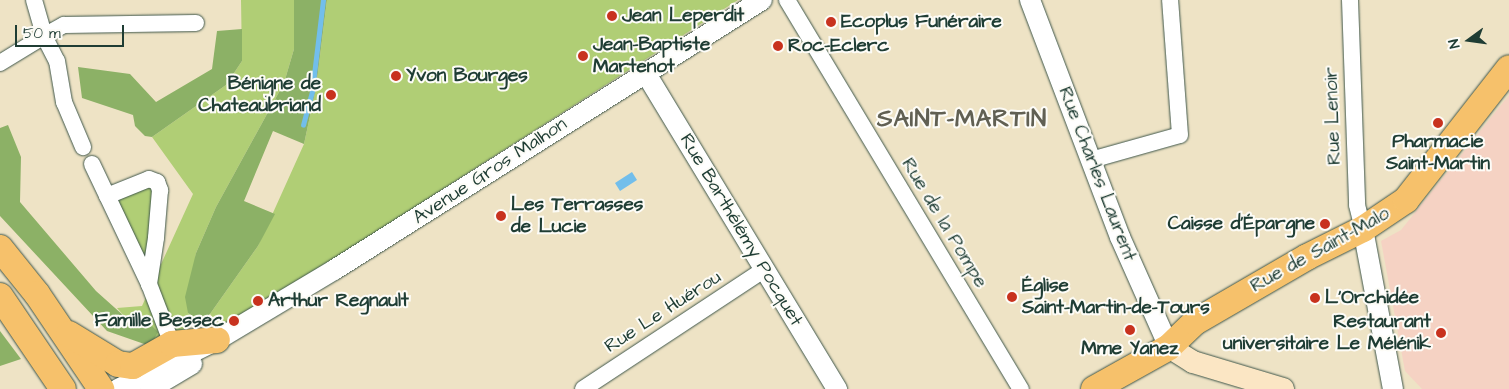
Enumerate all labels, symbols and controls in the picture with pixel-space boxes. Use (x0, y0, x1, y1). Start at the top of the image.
place label: Jean Leperdit (622, 5, 744, 27)
marker: Jean Leperdit (606, 10, 618, 22)
place label: Ecoplus Funéraire (841, 11, 1002, 33)
scale bar (18, 15, 126, 47)
north arrow (1444, 15, 1494, 65)
marker: Ecoplus Funéraire (825, 16, 837, 28)
text: 50 m (23, 23, 61, 44)
place label: Jean-Baptiste Martenot (593, 34, 710, 78)
place label: Roc-Eclerc (788, 35, 889, 57)
text: N (1444, 37, 1465, 50)
marker: Roc-Eclerc (772, 40, 784, 52)
marker: Jean-Baptiste Martenot (577, 50, 589, 62)
place label: Yvon Bourges (406, 65, 528, 87)
street label: Rue Lenoir (1320, 67, 1346, 165)
marker: Yvon Bourges (390, 70, 402, 82)
place label: Bénigne de Chateaubriand (198, 73, 321, 117)
street label: Rue Charles Laurent (1053, 84, 1141, 264)
marker: Bénigne de Chateaubriand (325, 89, 337, 101)
district label: SAINT-MARTIN (876, 106, 1048, 134)
street label: Avenue Gros Malhon (409, 113, 571, 229)
marker: Pharmacie Saint-Martin (1432, 117, 1444, 129)
street label: Rue Barthélémy Pocquet (674, 130, 808, 330)
place label: Pharmacie Saint-Martin (1386, 131, 1490, 175)
street label: Rue de la Pompe (896, 154, 992, 292)
place label: Les Terrasses de Lucie (511, 194, 643, 238)
street label: Rue de Saint-Malo (1246, 202, 1394, 298)
marker: Les Terrasses de Lucie (495, 210, 507, 222)
place label: Caisse d'Épargne (1168, 213, 1315, 235)
marker: Caisse d'Épargne (1319, 218, 1331, 230)
street label: Rue Le Huérou (600, 266, 726, 358)
place label: Église Saint-Martin-de-Tours (1022, 275, 1210, 319)
place label: L'Orchidée (1325, 287, 1419, 309)
place label: Arthur Regnault (268, 290, 409, 312)
marker: Église Saint-Martin-de-Tours (1006, 291, 1018, 303)
marker: L'Orchidée (1309, 292, 1321, 304)
marker: Arthur Regnault (252, 295, 264, 307)
place label: Famille Bessec (94, 310, 224, 332)
place label: Restaurant universitaire Le Mélénik (1223, 311, 1431, 355)
marker: Famille Bessec (228, 315, 240, 327)
marker: Mme Yanez (1124, 324, 1136, 336)
marker: Restaurant universitaire Le Mélénik (1435, 327, 1447, 339)
place label: Mme Yanez (1081, 338, 1179, 360)

